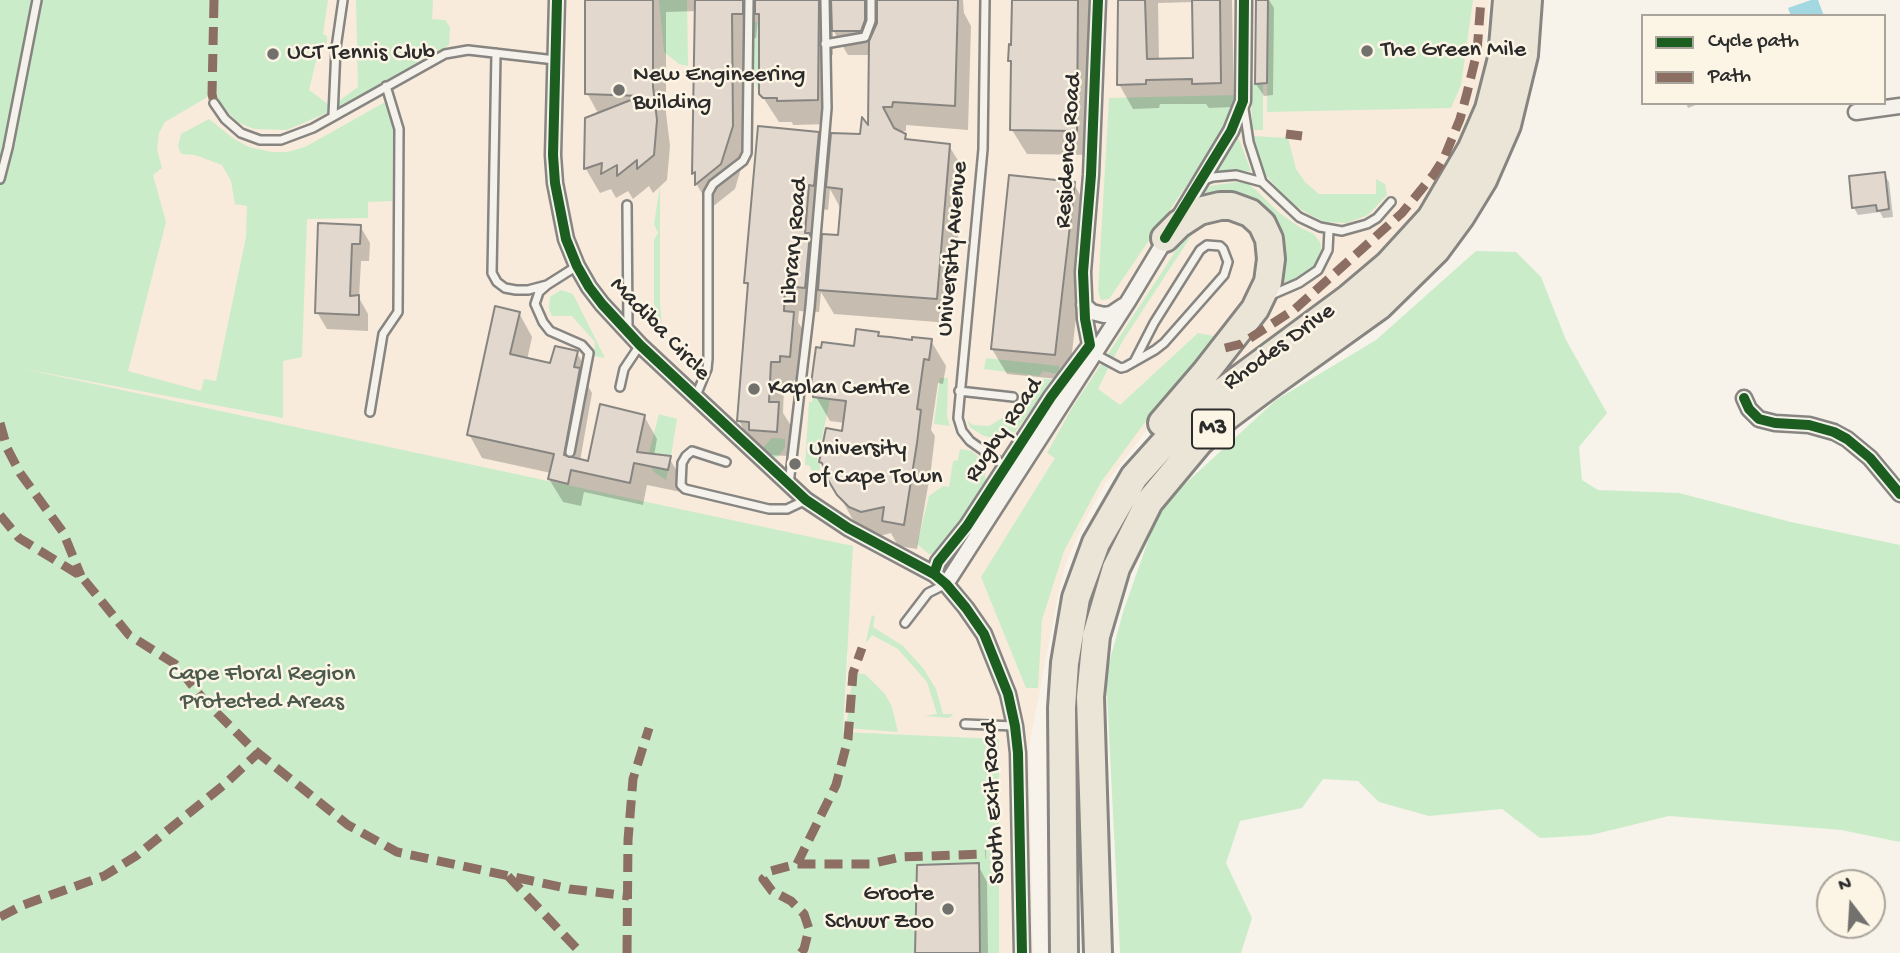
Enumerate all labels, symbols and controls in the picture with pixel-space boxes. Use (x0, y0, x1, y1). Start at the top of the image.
legend (1641, 14, 1886, 105)
text: Cycle path (1708, 30, 1799, 55)
place label: The Green Mile (1381, 37, 1526, 65)
place label: UCT Tennis Club (287, 40, 435, 68)
marker: The Green Mile (1359, 43, 1375, 59)
marker: UCT Tennis Club (265, 46, 281, 62)
place label: New Engineering Building (633, 62, 805, 118)
text: Path (1708, 65, 1751, 90)
street label: Residence Road (1050, 72, 1090, 230)
marker: New Engineering Building (611, 82, 627, 98)
street label: University Avenue (932, 160, 976, 338)
street label: Library Road (776, 177, 816, 305)
street label: Madiba Circle (602, 272, 716, 388)
street label: Rhodes Drive (1218, 298, 1342, 398)
street label: Rugby Road (959, 373, 1051, 489)
place label: Kaplan Centre (768, 375, 910, 403)
marker: Kaplan Centre (746, 381, 762, 397)
road number: M3 (1192, 410, 1234, 448)
place label: University of Cape Town (809, 436, 942, 492)
marker: University of Cape Town (787, 456, 803, 472)
park label: Cape Floral Region Protected Areas (169, 661, 355, 717)
street label: South Exit Road (976, 719, 1014, 885)
north arrow (1816, 869, 1886, 939)
text: N (1836, 873, 1855, 898)
place label: Groote Schuur Zoo (825, 881, 934, 937)
marker: Groote Schuur Zoo (940, 901, 956, 917)

